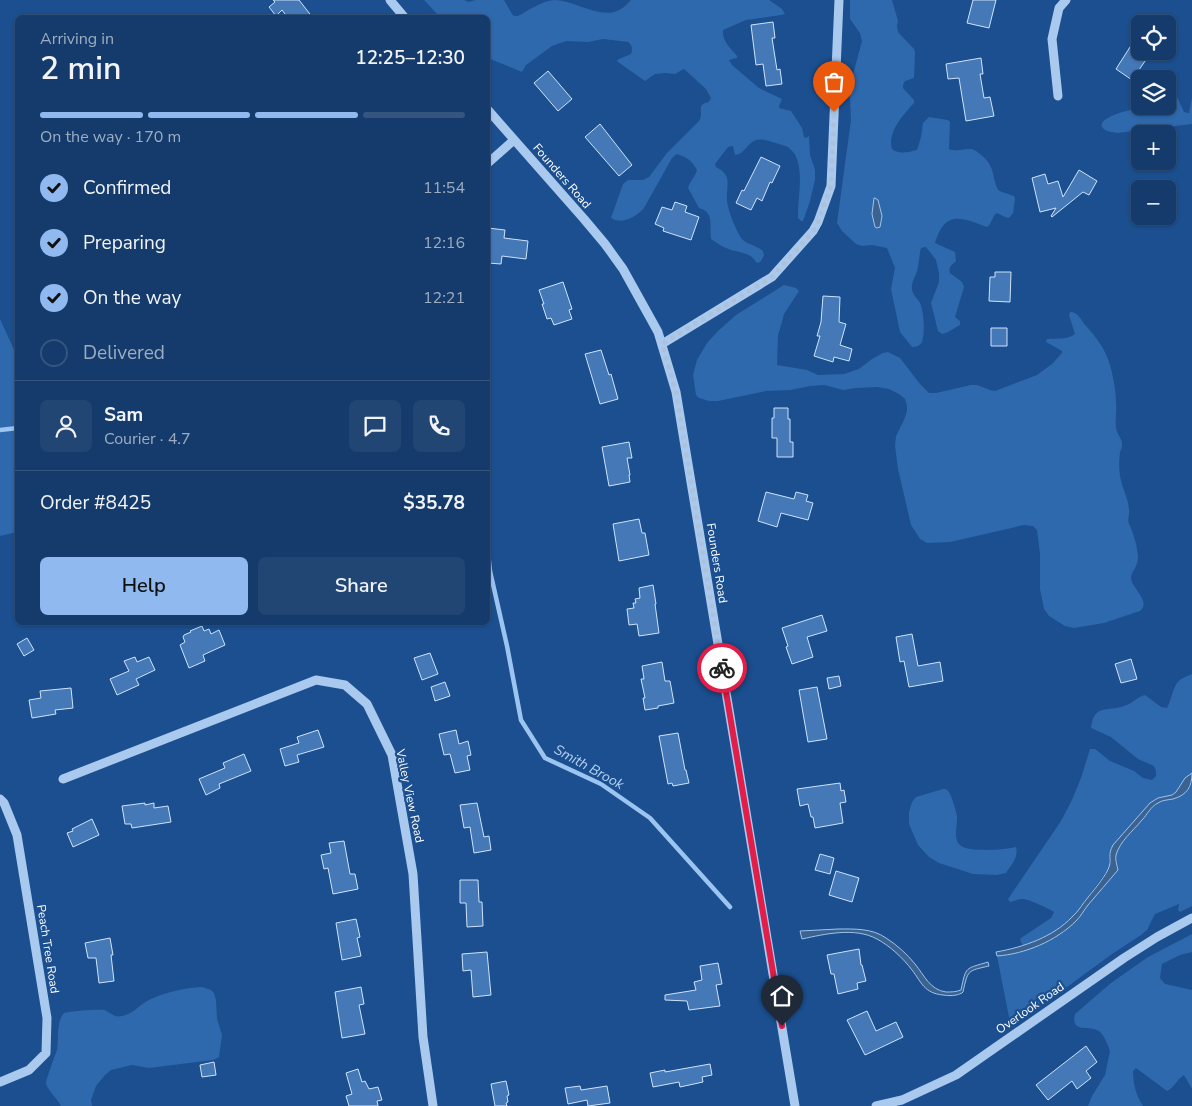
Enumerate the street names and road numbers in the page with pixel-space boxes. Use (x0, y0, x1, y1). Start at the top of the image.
street label: Founders Road (529, 140, 595, 212)
street label: Founders Road (703, 522, 731, 604)
street label: Valley View Road (392, 747, 428, 844)
street label: Peach Tree Road (33, 903, 63, 995)
street label: Overlook Road (993, 979, 1067, 1037)

